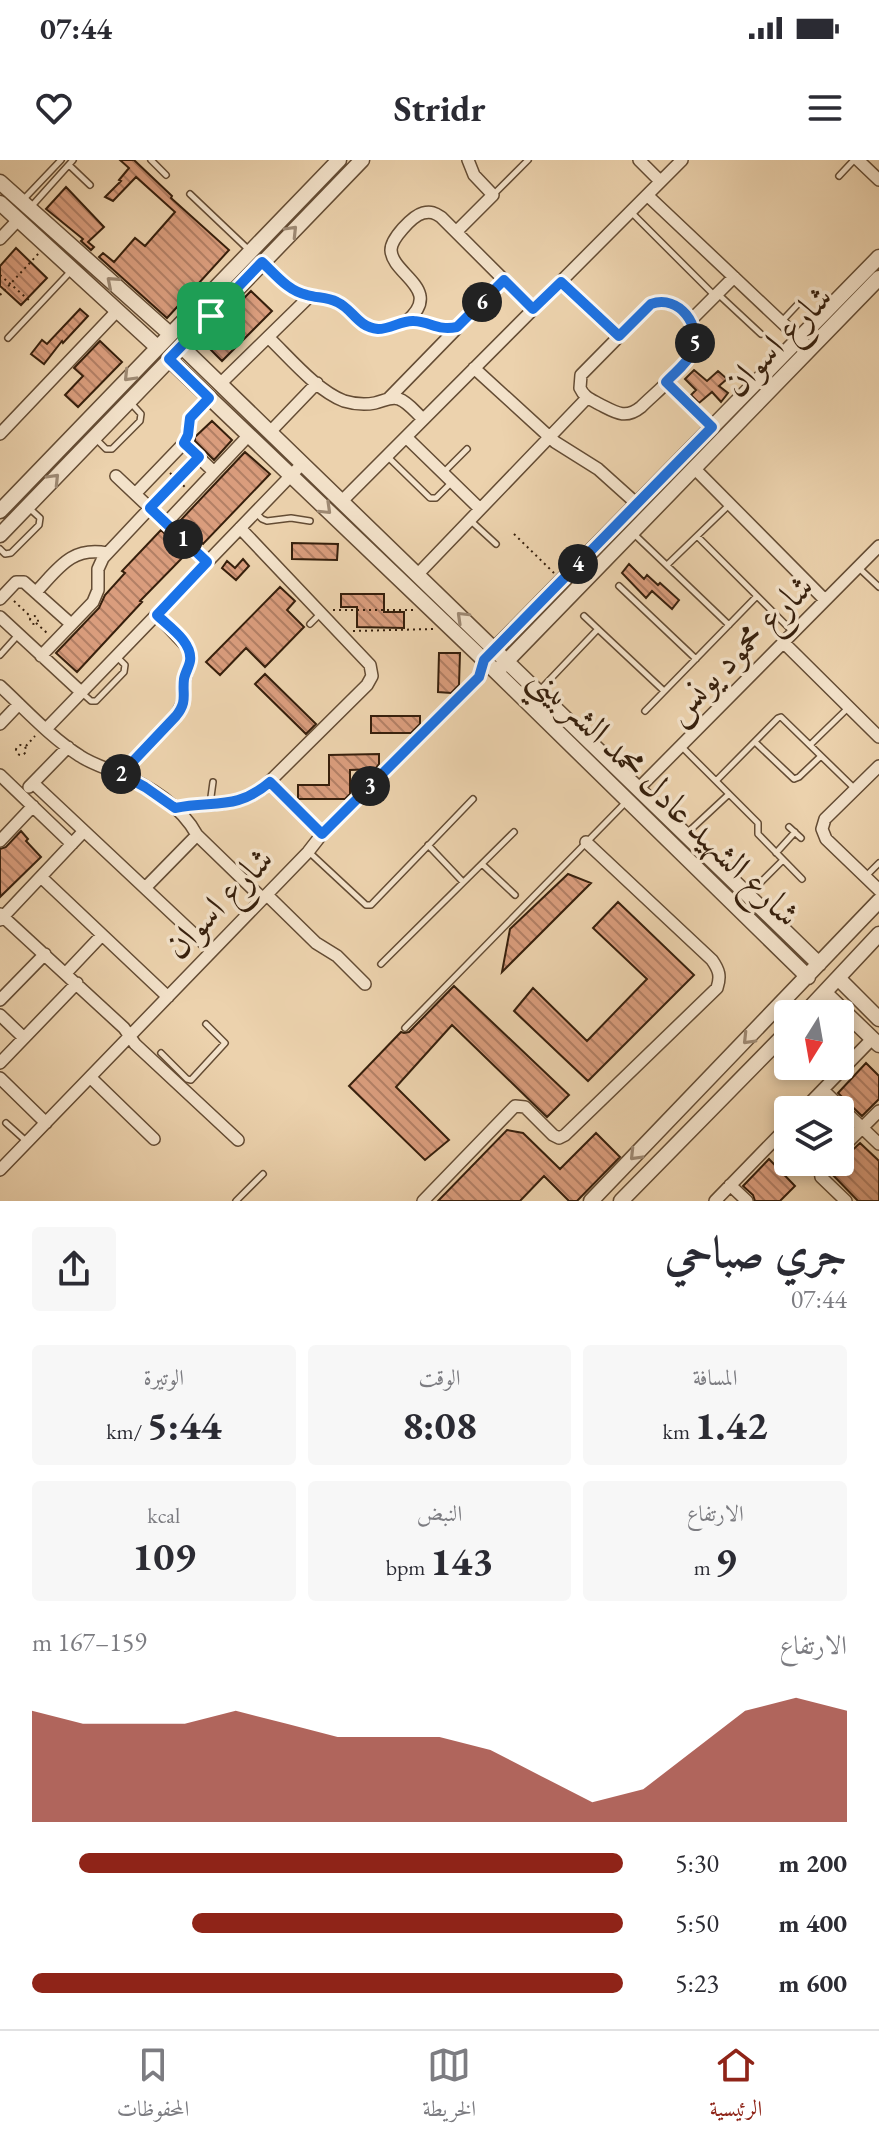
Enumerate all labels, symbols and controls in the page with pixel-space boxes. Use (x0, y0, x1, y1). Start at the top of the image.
text: 07:44 (40, 9, 112, 48)
text: Stridr (394, 85, 485, 132)
icon: heart (32, 86, 76, 130)
icon: menu (803, 86, 847, 130)
one-way arrow (283, 226, 298, 240)
street label: شارع اسوان (712, 274, 848, 411)
one-way arrow (106, 277, 121, 292)
pin (177, 282, 245, 350)
pin: 6 (462, 282, 502, 322)
text: 6 (476, 287, 488, 316)
icon: arrive (189, 294, 233, 338)
pin: 5 (675, 323, 715, 363)
text: 5 (689, 328, 701, 357)
one-way arrow (124, 367, 138, 382)
one-way arrow (45, 474, 59, 488)
one-way arrow (317, 500, 332, 514)
pin: 1 (163, 519, 203, 559)
text: 1 (177, 524, 189, 553)
pin: 4 (558, 544, 598, 584)
text: 4 (572, 549, 584, 578)
street label: شارع محمود يونس (653, 563, 828, 738)
one-way arrow (457, 612, 471, 626)
street label: شارع الشهيد عادل محمد الشربيني (513, 654, 811, 944)
pin: 2 (101, 754, 141, 794)
text: 2 (115, 759, 127, 788)
pin: 3 (350, 766, 390, 806)
text: 3 (364, 771, 376, 800)
street label: شارع اسوان (153, 836, 289, 973)
north arrow (774, 1000, 854, 1080)
map controls (774, 1000, 854, 1176)
one-way arrow (743, 1030, 757, 1044)
button: layers (774, 1096, 854, 1176)
one-way arrow (630, 1146, 645, 1160)
text: جري صباحي (665, 1223, 847, 1280)
button: share (32, 1227, 116, 1311)
text: 07:44 (791, 1282, 847, 1316)
text: الوتيرة (144, 1363, 184, 1392)
text: الوقت (418, 1363, 461, 1392)
text: المسافة (693, 1363, 738, 1392)
text: 5:44 (147, 1399, 222, 1451)
text: 8:08 (402, 1399, 477, 1451)
text: 1.42 (694, 1399, 768, 1451)
text: /km (106, 1417, 147, 1446)
text: km (663, 1417, 694, 1446)
text: النبض (417, 1499, 462, 1528)
text: الارتفاع (687, 1499, 744, 1528)
text: kcal (147, 1501, 180, 1530)
text: 109 (132, 1530, 196, 1582)
text: 143 (430, 1535, 493, 1587)
text: 9 (715, 1535, 737, 1587)
text: bpm (386, 1553, 430, 1582)
text: m (694, 1553, 715, 1582)
text: 159–167 m (32, 1625, 147, 1659)
text: الارتفاع (780, 1628, 847, 1662)
text: 5:30 (675, 1846, 719, 1880)
text: 200 m (779, 1846, 847, 1880)
text: 5:50 (675, 1906, 719, 1940)
text: 400 m (779, 1906, 847, 1940)
text: 5:23 (675, 1966, 719, 2000)
text: 600 m (779, 1966, 847, 2000)
tab: المحفوظات (117, 2043, 189, 2130)
tab: الخريطة (423, 2043, 476, 2130)
tab: الرئيسية (709, 2043, 762, 2130)

